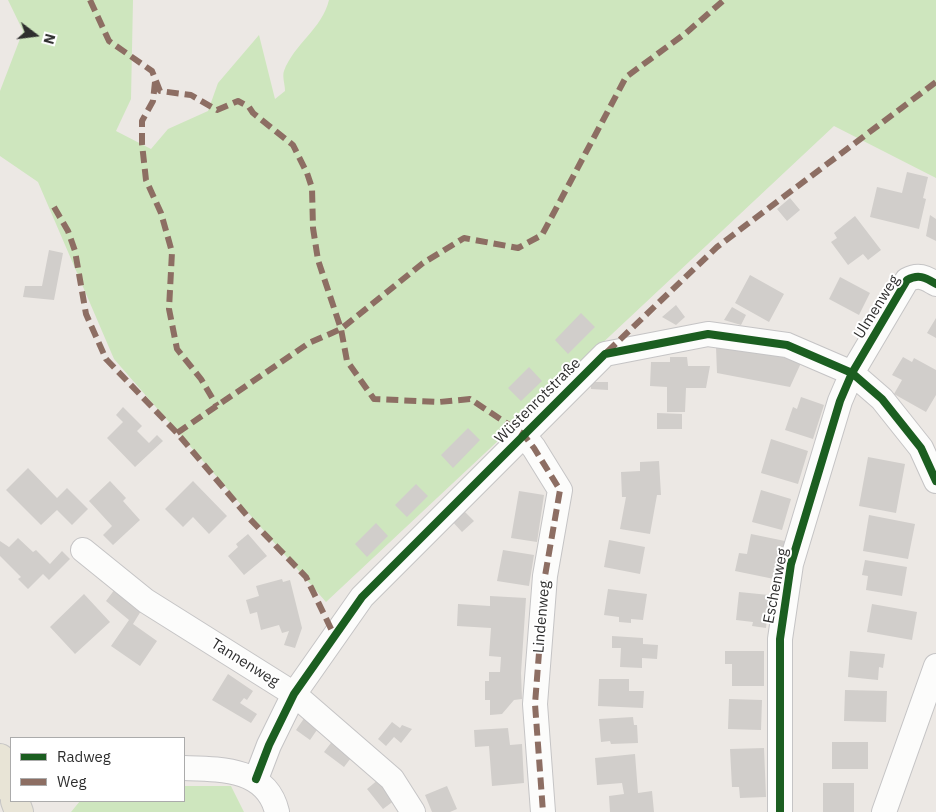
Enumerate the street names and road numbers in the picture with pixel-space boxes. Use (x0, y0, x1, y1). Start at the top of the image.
street label: Ulmenweg (850, 272, 904, 342)
street label: Wüstenrotstraße (491, 354, 585, 448)
street label: Eschenweg (760, 547, 792, 625)
street label: Lindenweg (530, 580, 554, 654)
street label: Tannenweg (208, 635, 282, 691)

